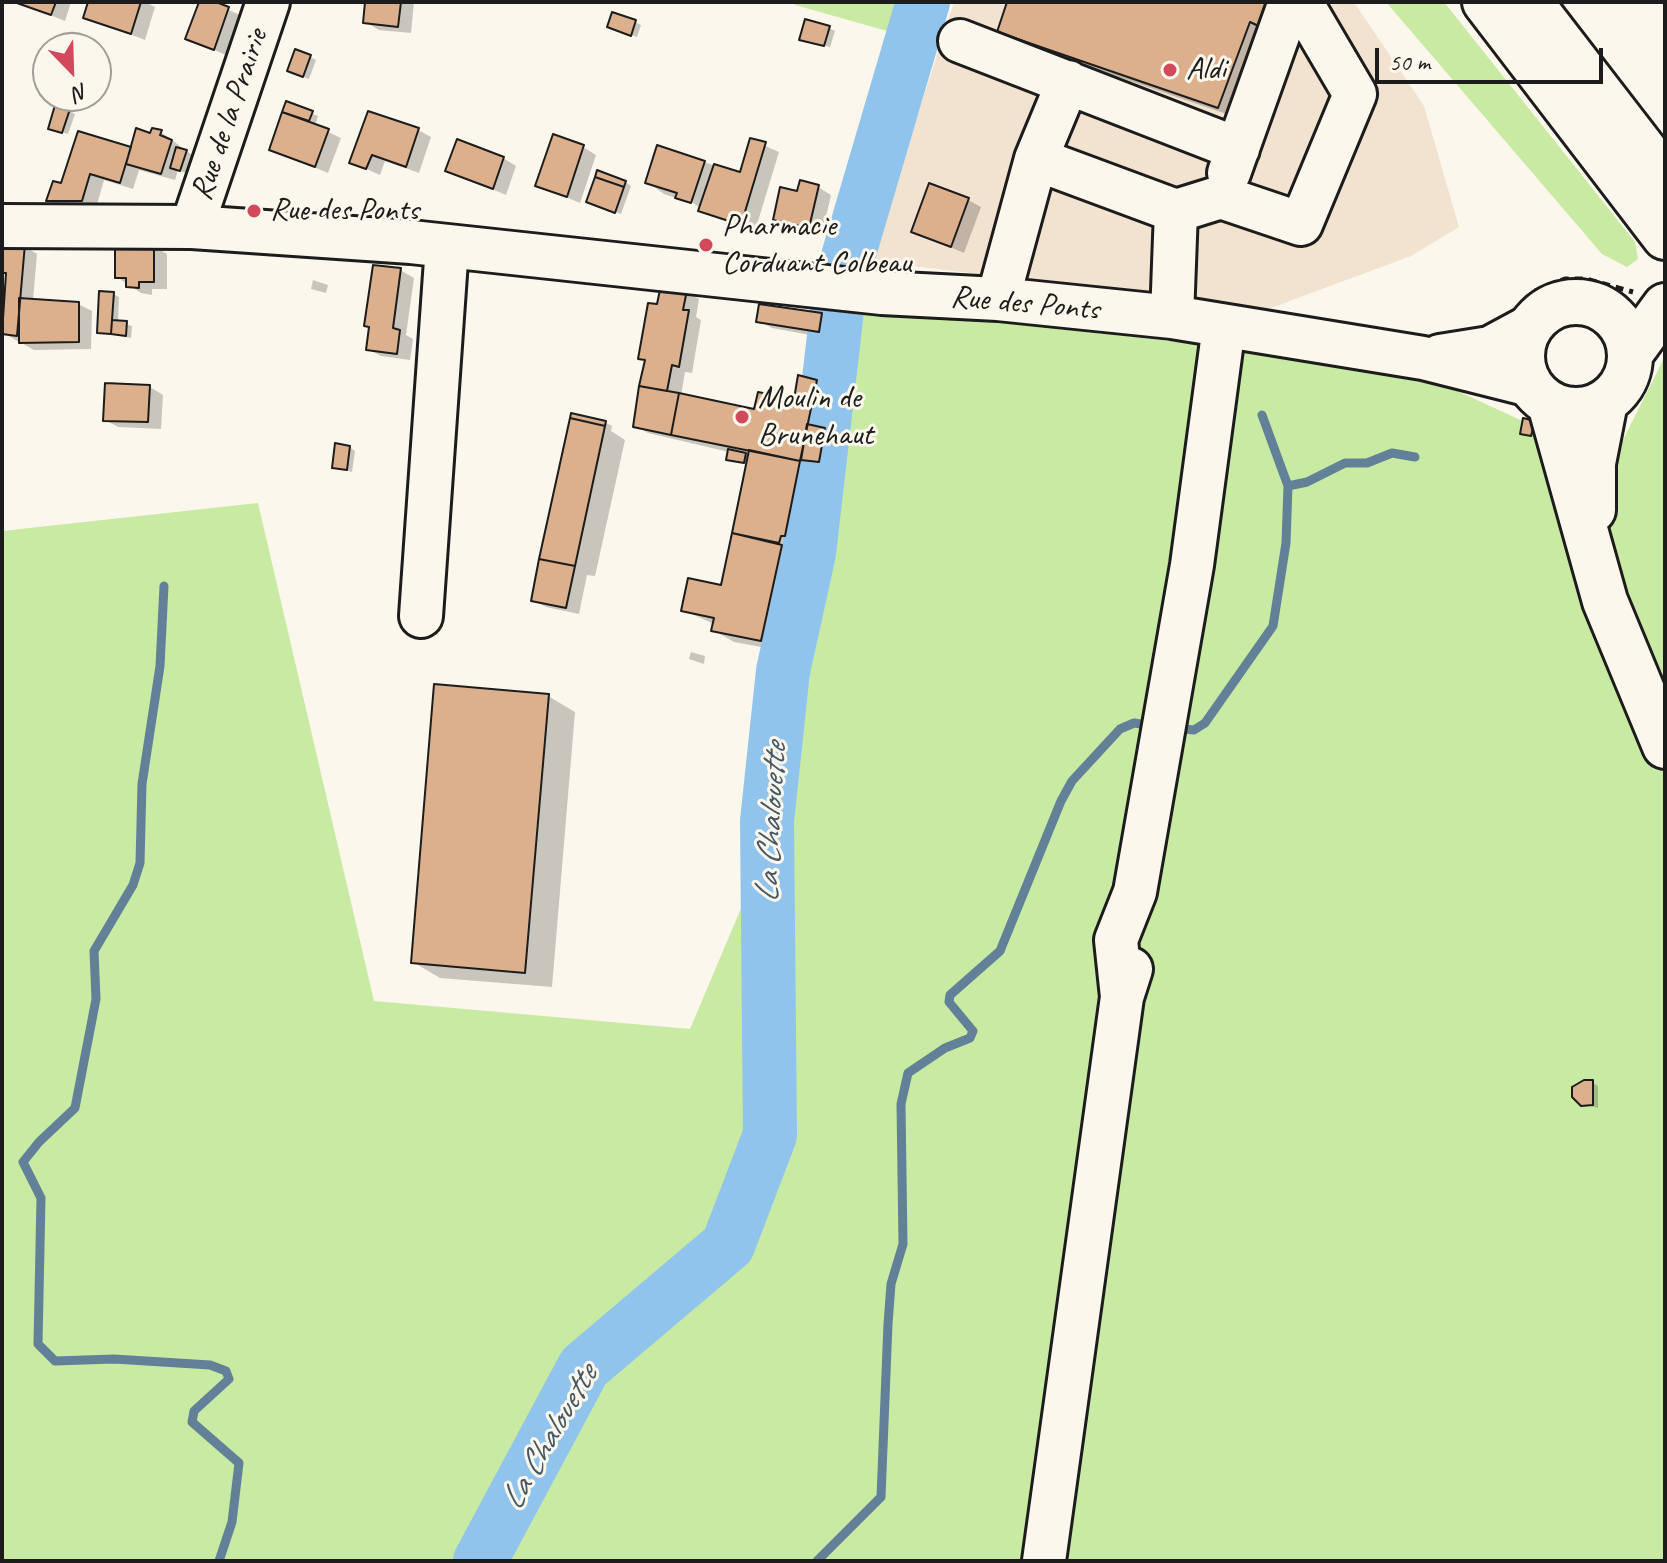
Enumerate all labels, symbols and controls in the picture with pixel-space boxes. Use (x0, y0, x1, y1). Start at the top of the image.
street label: Rue de la Prairie (183, 25, 277, 205)
north arrow (32, 32, 112, 112)
scale bar (1379, 32, 1607, 82)
text: 50 m (1389, 47, 1430, 77)
place label: Aldi (1186, 51, 1226, 89)
marker: Aldi (1161, 61, 1179, 79)
text: N (69, 77, 92, 108)
place label: Rue des Ponts (270, 192, 419, 230)
marker: Rue des Ponts (245, 202, 263, 220)
place label: Pharmacie Corduant Colbeau (722, 208, 911, 283)
marker: Pharmacie Corduant Colbeau (697, 236, 715, 254)
street label: Rue des Ponts (949, 278, 1101, 330)
place label: Moulin de Brunehaut (758, 380, 873, 455)
marker: Moulin de Brunehaut (733, 408, 751, 426)
water label: La Chalouette (747, 742, 797, 904)
water label: La Chalouette (493, 1359, 607, 1517)

